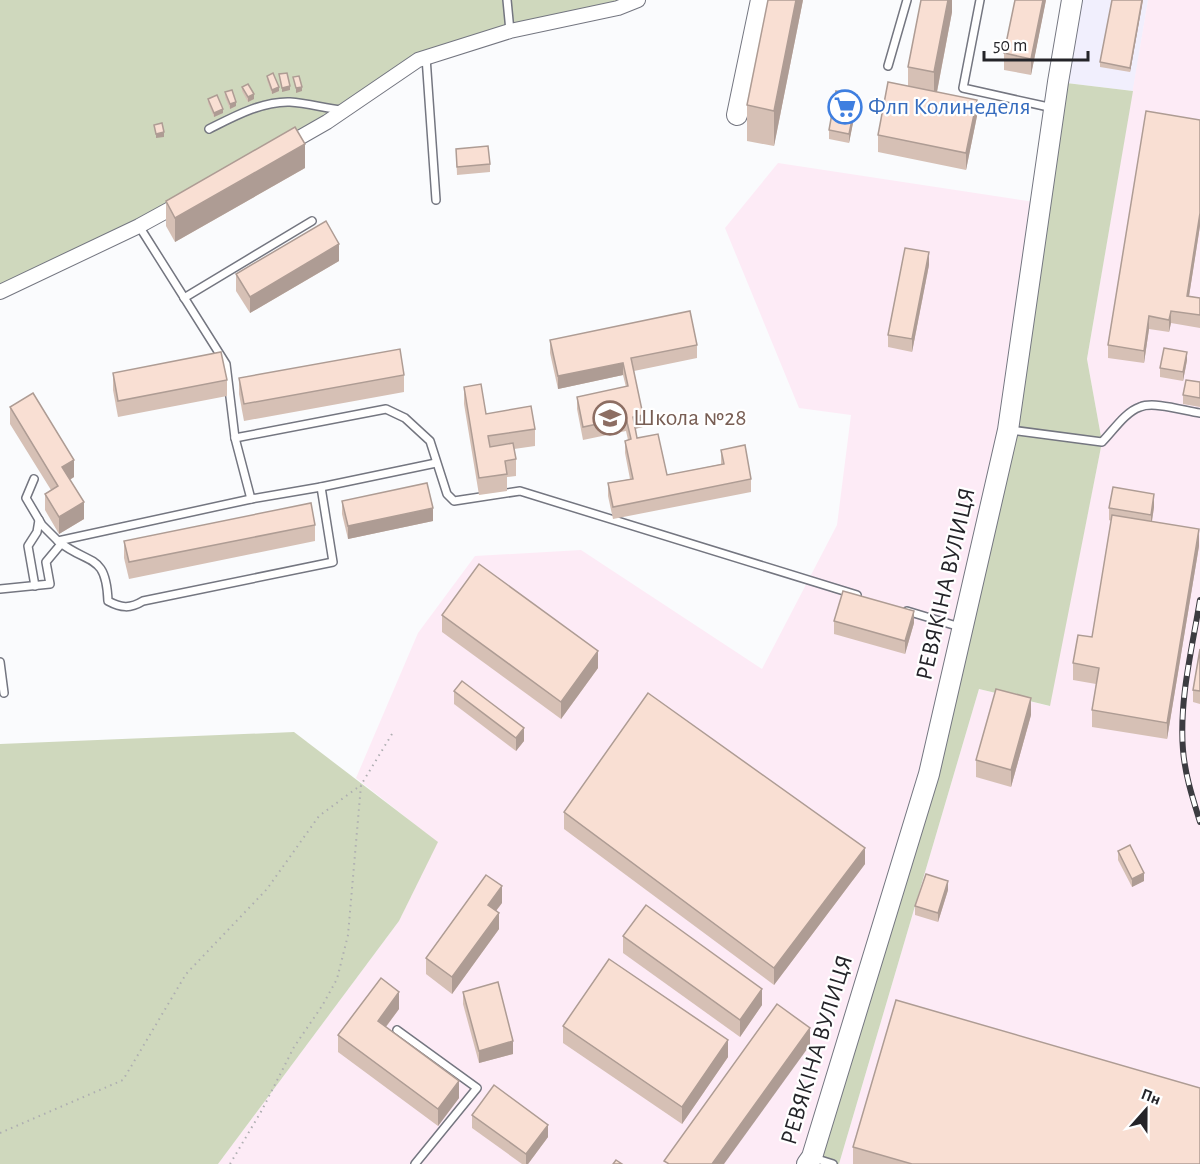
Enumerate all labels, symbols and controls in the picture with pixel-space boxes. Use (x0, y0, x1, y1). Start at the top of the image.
scale bar (984, 24, 1088, 62)
text: 50 m (993, 37, 1027, 55)
supermarket icon: Флп Колинеделя (827, 89, 863, 125)
place label: Флп Колинеделя (868, 95, 1031, 119)
school or university icon: Школа №28 (592, 400, 628, 436)
place label: Школа №28 (633, 406, 747, 430)
street label: РЕВЯКІНА ВУЛИЦЯ (912, 485, 980, 683)
street label: РЕВЯКІНА ВУЛИЦЯ (777, 952, 857, 1148)
north arrow (1116, 1080, 1176, 1140)
text: Пн (1139, 1086, 1163, 1108)

